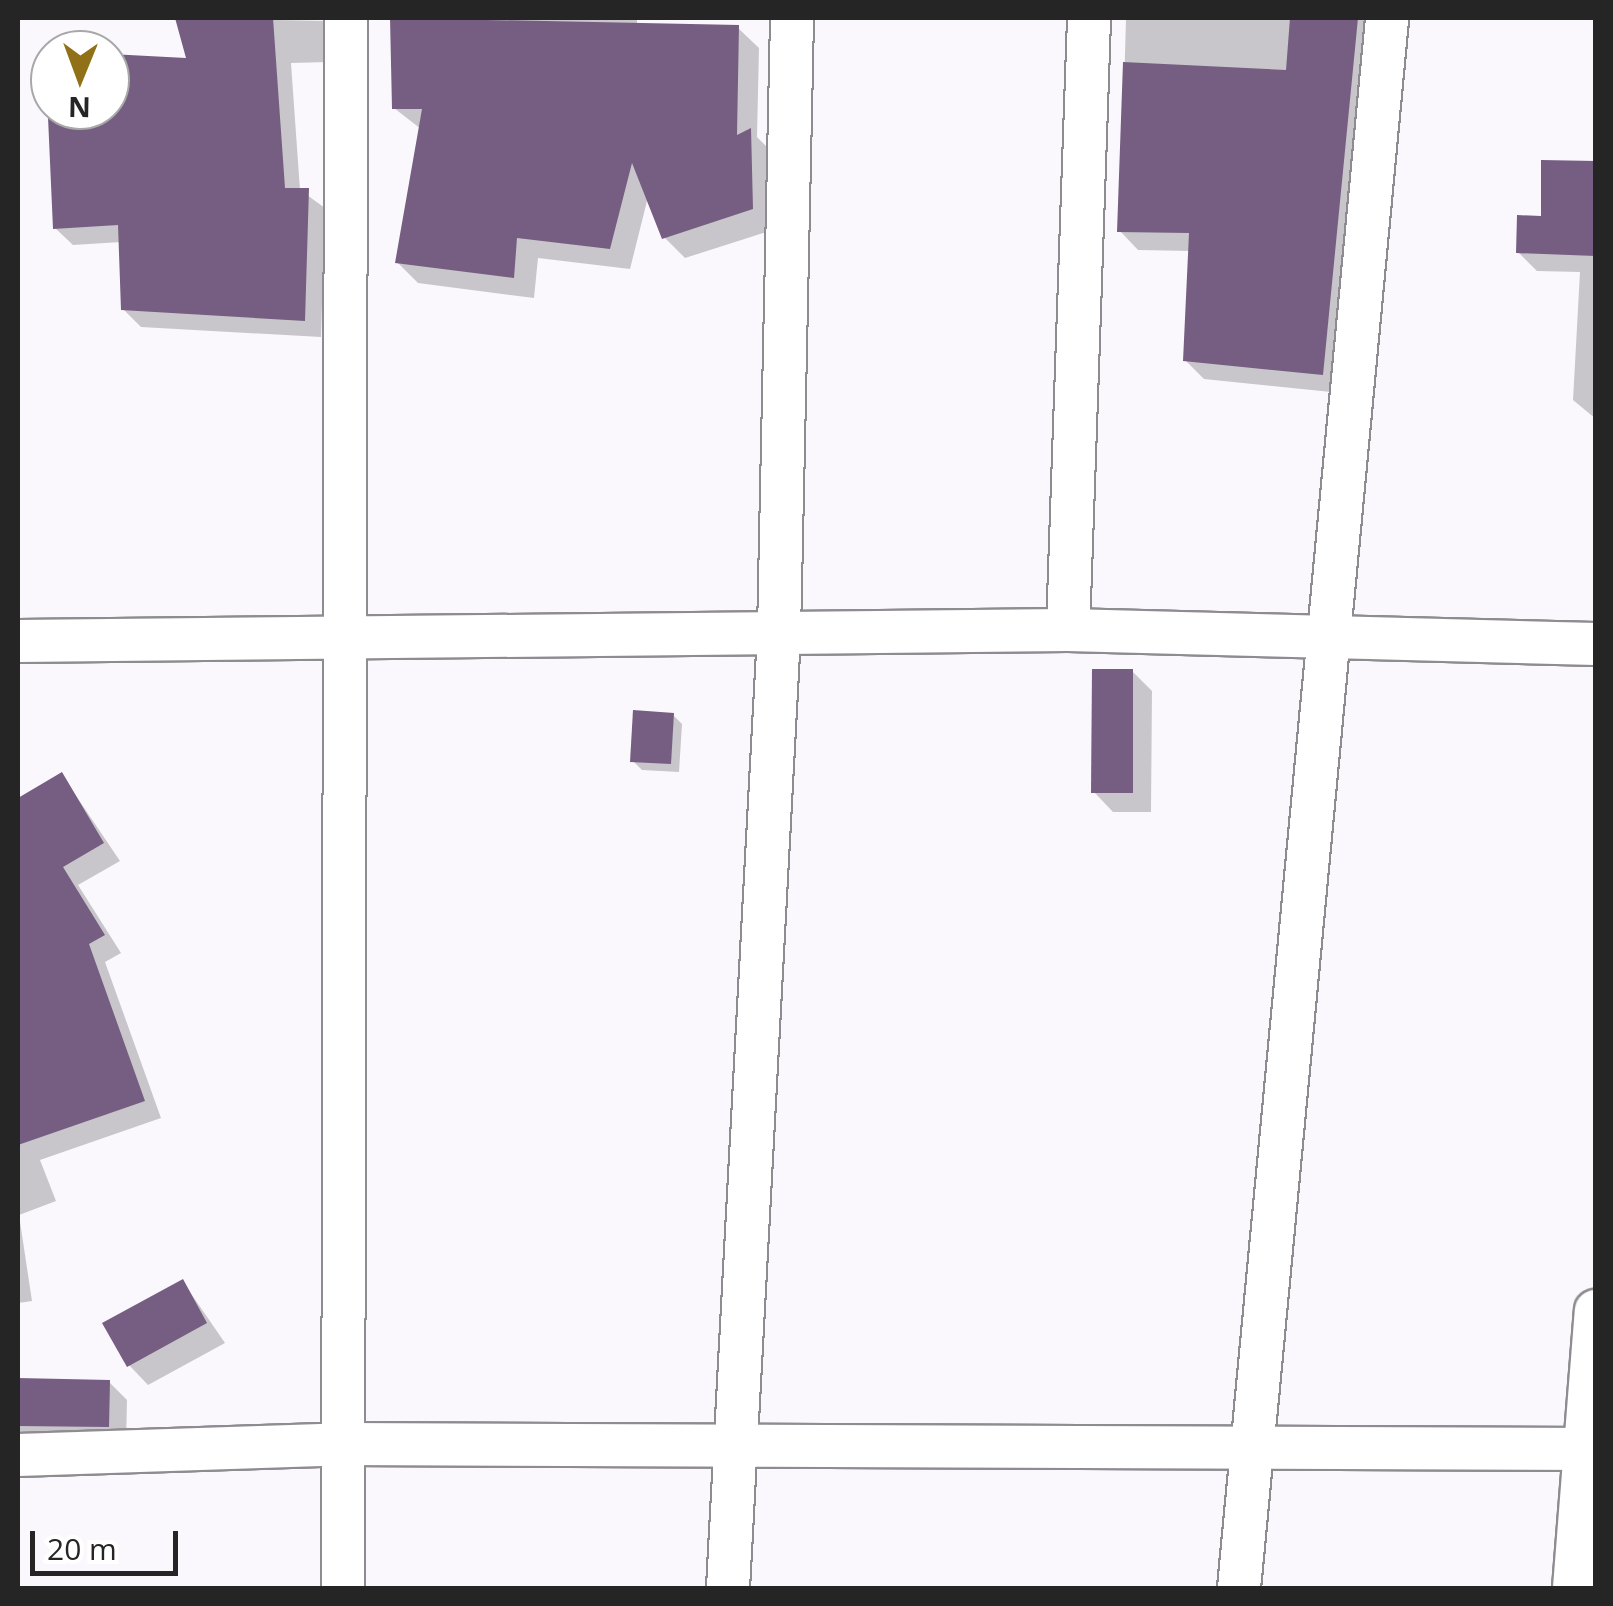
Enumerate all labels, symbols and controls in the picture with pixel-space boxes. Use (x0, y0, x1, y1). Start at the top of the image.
north arrow (30, 30, 130, 130)
text: N (68, 89, 91, 127)
scale bar (35, 1511, 182, 1573)
text: 20 m (47, 1528, 117, 1569)

